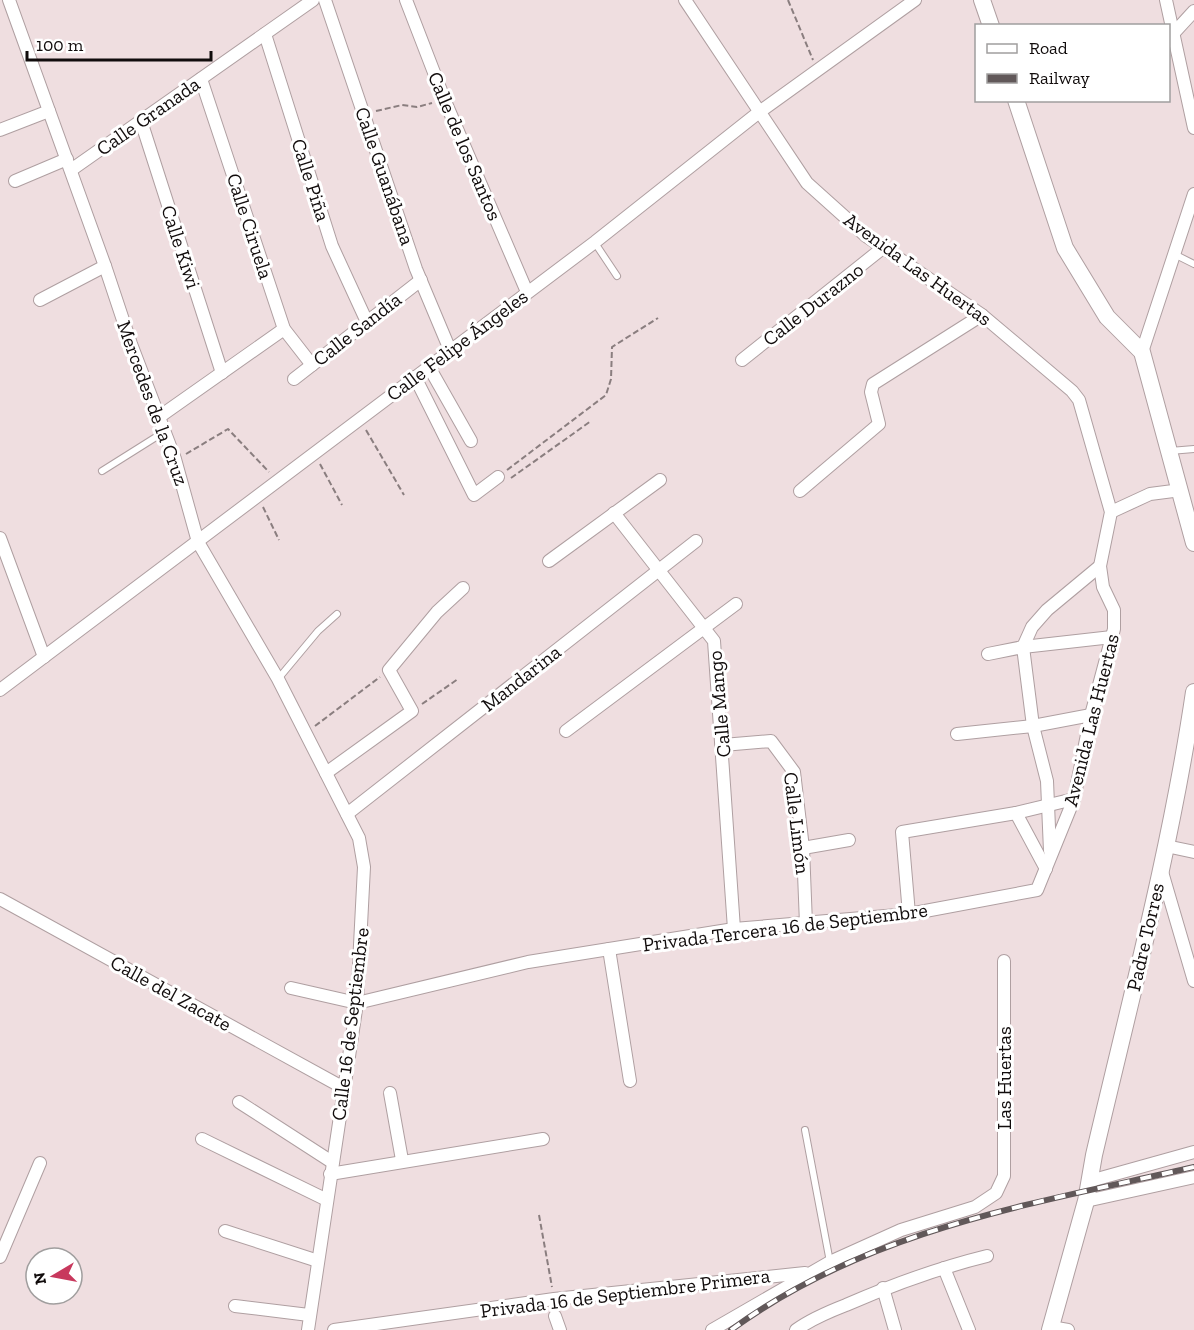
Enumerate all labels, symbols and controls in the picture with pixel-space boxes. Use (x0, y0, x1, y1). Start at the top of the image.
scale bar (27, 24, 212, 62)
legend (975, 24, 1170, 102)
text: 100 m (36, 34, 84, 56)
text: Road (1029, 37, 1068, 59)
text: Railway (1029, 67, 1091, 89)
street label: Calle de los Santos (423, 68, 507, 224)
street label: Calle Granada (92, 71, 205, 160)
street label: Calle Guanábana (350, 104, 420, 249)
street label: Calle Piña (286, 136, 336, 225)
street label: Calle Ciruela (222, 170, 278, 282)
street label: Calle Kiwi (156, 202, 206, 292)
street label: Avenida Las Huertas (839, 207, 997, 331)
street label: Calle Durazno (758, 257, 868, 351)
street label: Calle Felipe Ángeles (382, 284, 532, 406)
street label: Calle Sandía (308, 287, 406, 371)
street label: Mercedes de la Cruz (112, 317, 194, 489)
street label: Avenida Las Huertas (1058, 631, 1124, 809)
street label: Mandarina (476, 639, 566, 716)
street label: Calle Mango (702, 650, 736, 758)
street label: Calle Limón (779, 771, 815, 876)
street label: Padre Torres (1121, 881, 1169, 993)
street label: Privada Tercera 16 de Septiembre (641, 898, 929, 956)
street label: Calle 16 de Septiembre (326, 926, 374, 1122)
street label: Calle del Zacate (106, 950, 236, 1036)
street label: Las Huertas (992, 1026, 1016, 1130)
north arrow (24, 1246, 84, 1306)
street label: Privada 16 de Septiembre Primera (479, 1263, 772, 1323)
text: N (29, 1271, 50, 1286)

